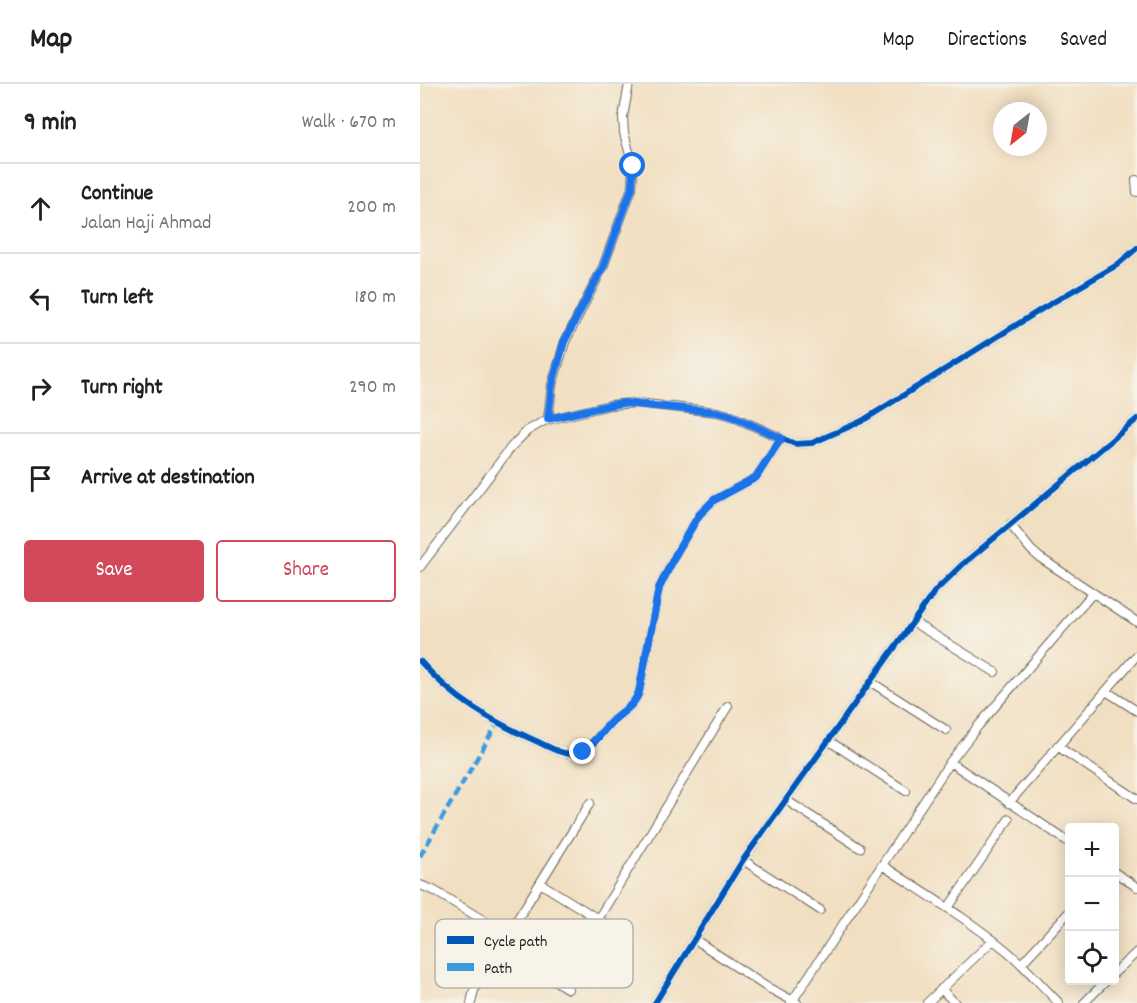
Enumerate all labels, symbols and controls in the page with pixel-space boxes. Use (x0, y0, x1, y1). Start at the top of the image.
text: Map (30, 21, 72, 61)
text: Map (883, 26, 914, 56)
text: Directions (947, 26, 1027, 56)
text: Saved (1060, 26, 1107, 56)
north arrow (993, 102, 1047, 156)
text: 9 min (24, 105, 77, 142)
text: Walk · 670 m (302, 109, 396, 137)
route start (619, 152, 645, 178)
text: Continue (81, 179, 153, 210)
icon: ahead (24, 192, 57, 225)
text: 200 m (347, 194, 396, 222)
text: Jalan Haji Ahmad (81, 210, 211, 238)
icon: left (24, 282, 57, 315)
text: Turn left (81, 283, 153, 314)
text: 180 m (354, 284, 396, 312)
icon: right (24, 372, 57, 405)
text: Turn right (81, 373, 163, 404)
text: 290 m (349, 374, 396, 402)
icon: arrive (24, 462, 57, 495)
text: Arrive at destination (81, 463, 255, 494)
button: Save (24, 540, 204, 602)
button: Share (216, 540, 396, 602)
route end (569, 738, 595, 764)
map controls (1065, 823, 1119, 985)
button: + (1065, 823, 1119, 877)
button: − (1065, 877, 1119, 931)
legend (435, 919, 633, 988)
text: Cycle path (484, 931, 547, 954)
button: locate (1065, 931, 1119, 985)
text: Path (484, 958, 512, 981)

